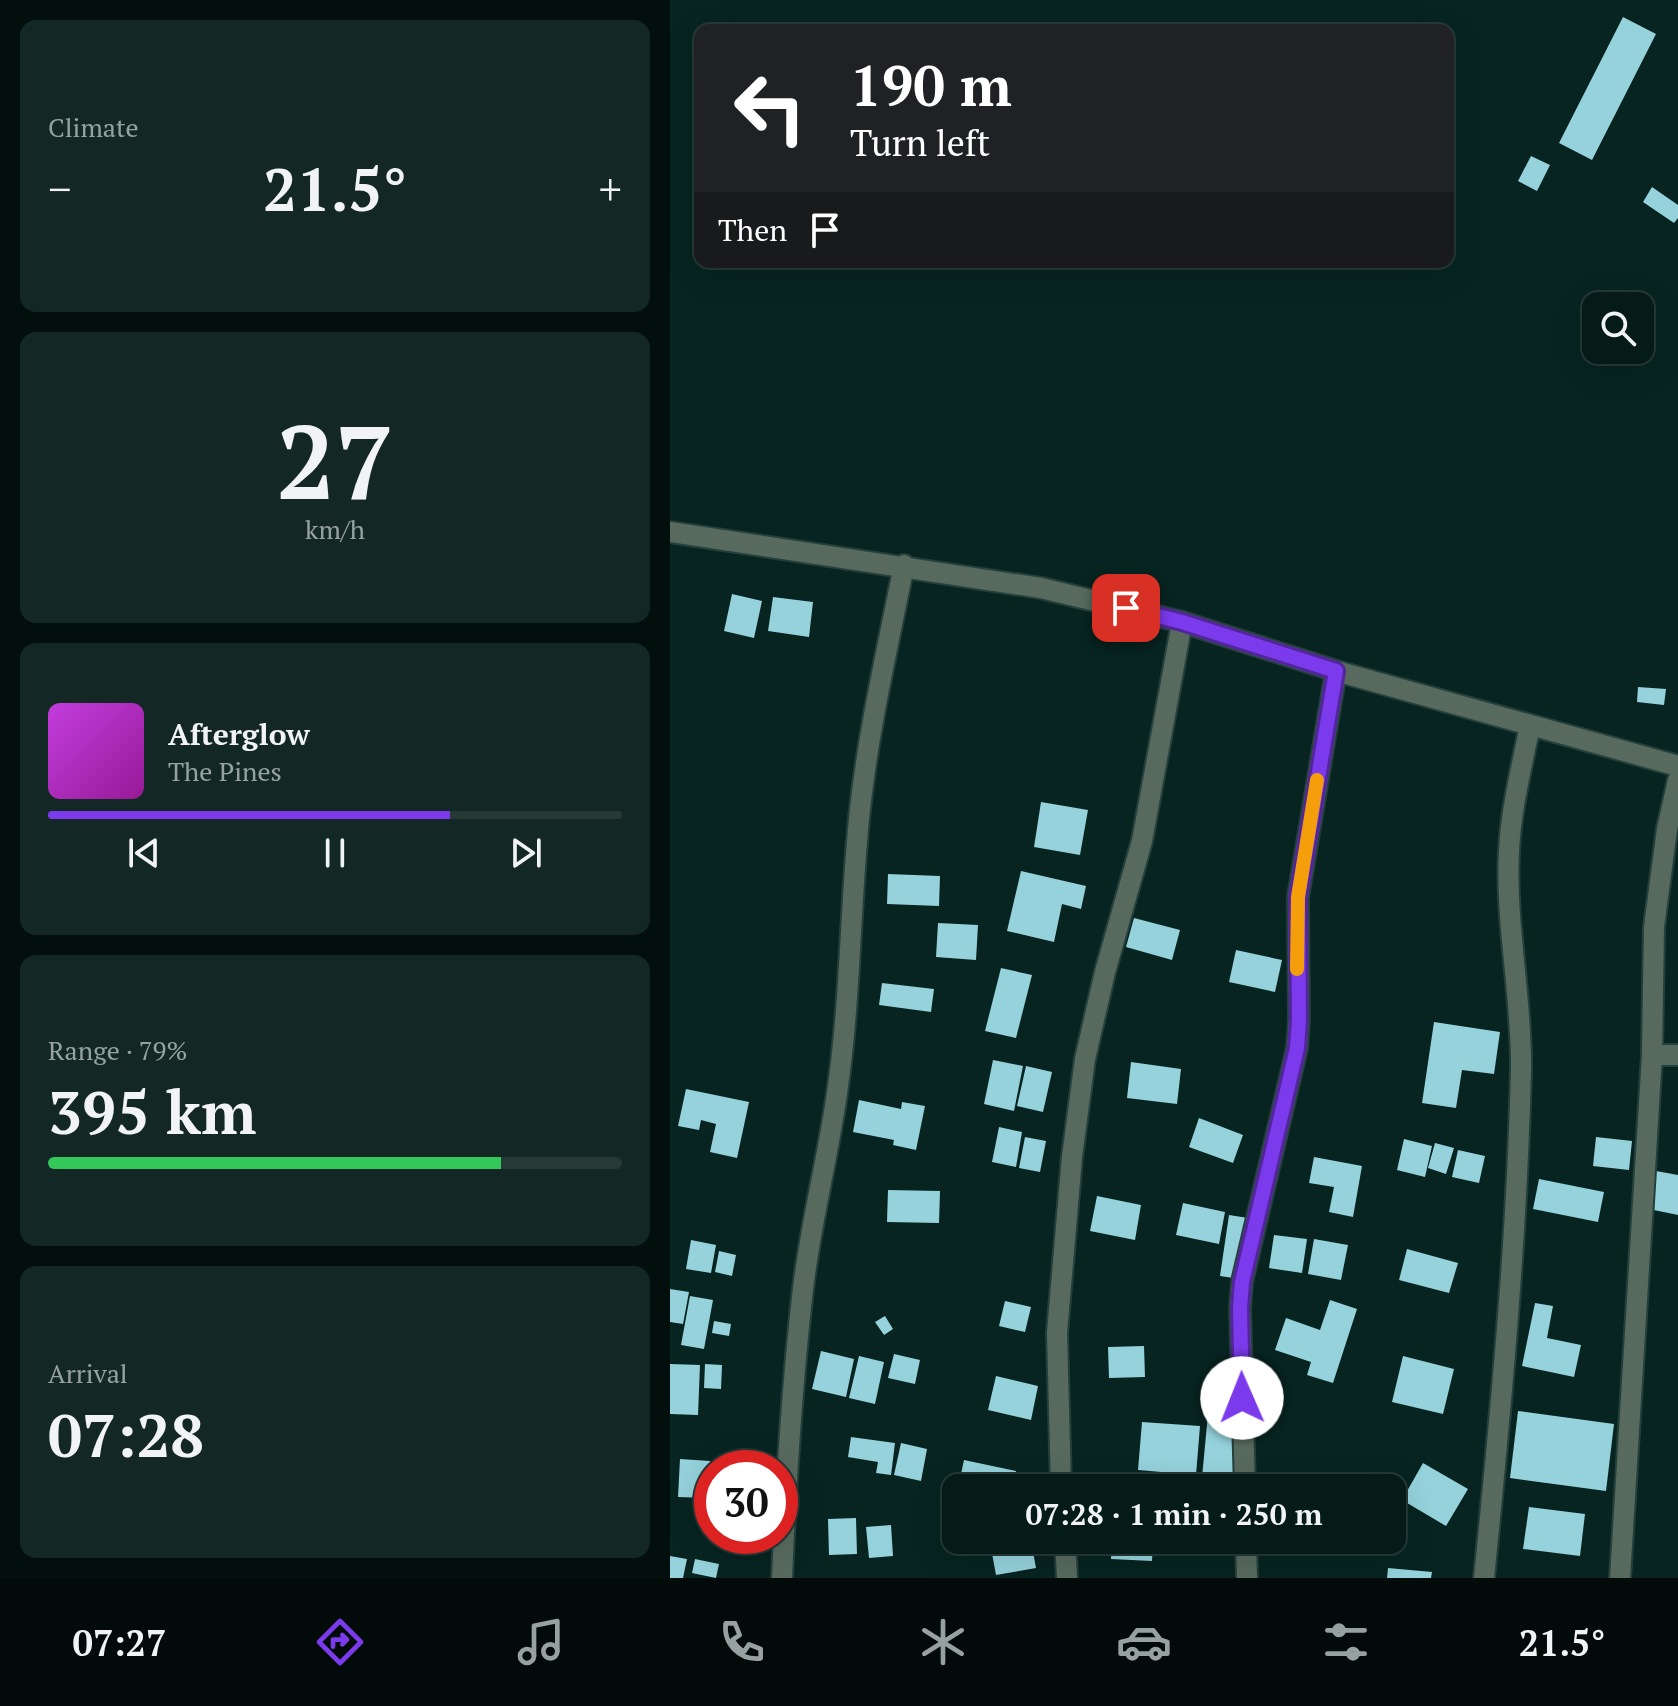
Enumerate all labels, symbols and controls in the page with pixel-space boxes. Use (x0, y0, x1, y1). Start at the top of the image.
text: 190 m (850, 48, 1012, 122)
icon: left (718, 56, 822, 160)
text: Climate (48, 110, 139, 144)
text: Turn left (850, 119, 990, 166)
text: 21.5° (263, 149, 407, 228)
text: − (48, 159, 71, 218)
text: + (599, 159, 622, 218)
icon: arrive (803, 208, 847, 252)
text: Then (718, 210, 787, 250)
map controls (1582, 292, 1654, 364)
button: search (1582, 292, 1654, 364)
text: 27 (276, 391, 394, 529)
text: km/h (305, 512, 365, 546)
pin (1092, 574, 1160, 642)
icon: arrive (1104, 586, 1148, 630)
text: Afterglow (168, 714, 310, 754)
text: The Pines (168, 754, 282, 788)
icon: previous (122, 831, 166, 875)
icon: pause (313, 831, 357, 875)
icon: next (504, 831, 548, 875)
text: Range · 79% (48, 1033, 187, 1067)
text: 395 km (48, 1072, 256, 1151)
text: Arrival (48, 1356, 128, 1390)
position arrow (1200, 1356, 1284, 1440)
text: 07:28 (48, 1395, 204, 1474)
speed limit sign: 30 (694, 1450, 798, 1554)
text: 07:28 · 1 min · 250 m (1026, 1494, 1322, 1534)
icon: directions (312, 1614, 368, 1670)
icon: music (513, 1614, 569, 1670)
icon: phone (714, 1614, 770, 1670)
icon: climate (915, 1614, 971, 1670)
icon: car (1116, 1614, 1172, 1670)
icon: filters (1318, 1614, 1374, 1670)
text: 07:27 (73, 1619, 166, 1666)
text: 21.5° (1519, 1619, 1605, 1666)

